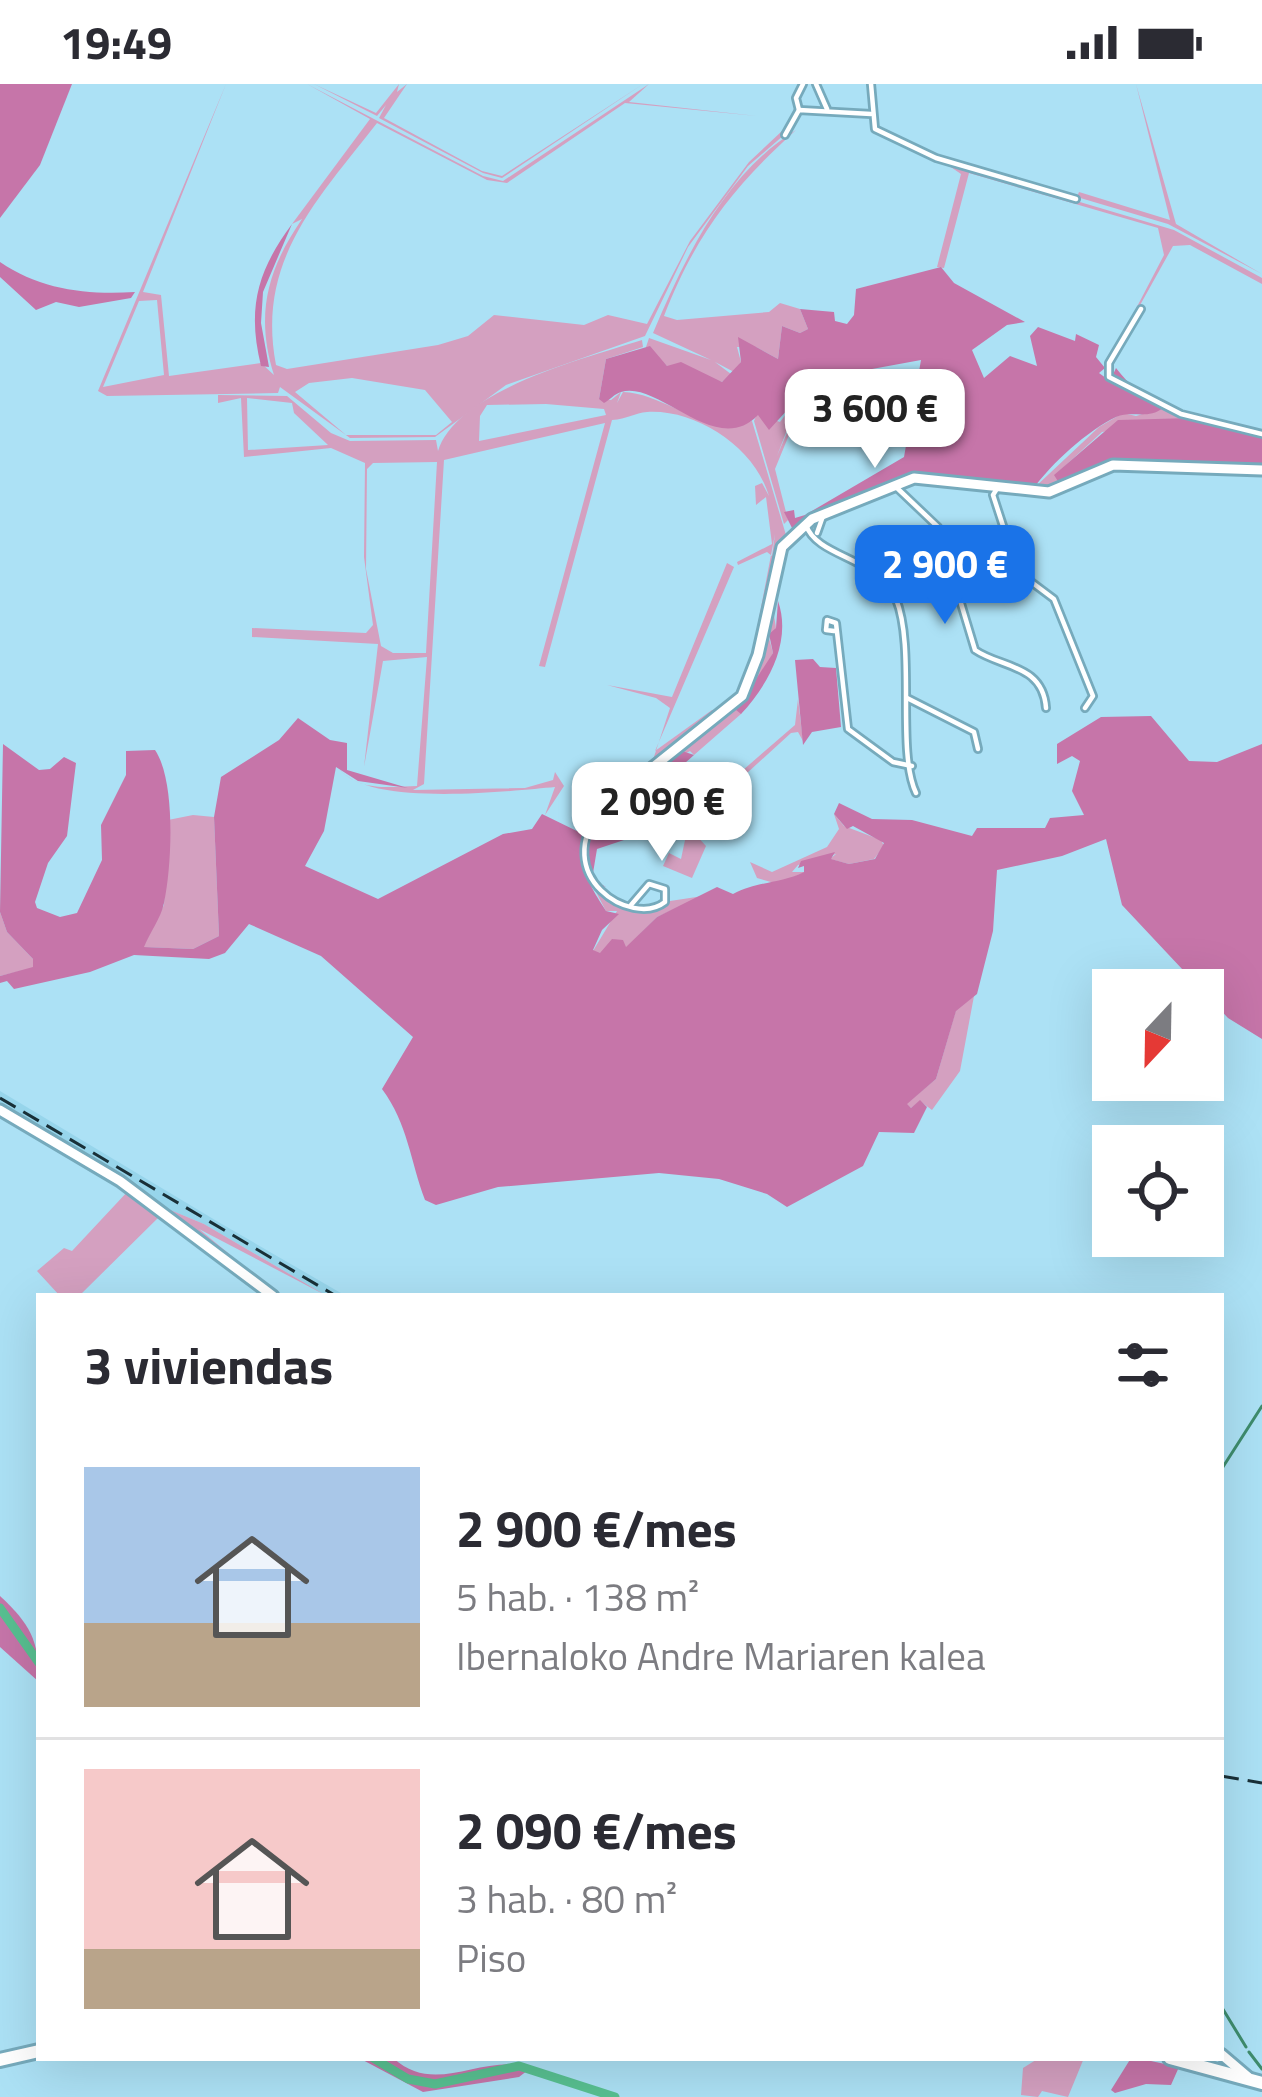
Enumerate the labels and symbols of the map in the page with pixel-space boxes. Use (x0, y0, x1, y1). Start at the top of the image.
pin: 3 600 € (764, 369, 986, 471)
pin: 2 900 € (834, 525, 1056, 627)
pin: 2 090 € (551, 762, 773, 864)
north arrow (1092, 969, 1224, 1101)

